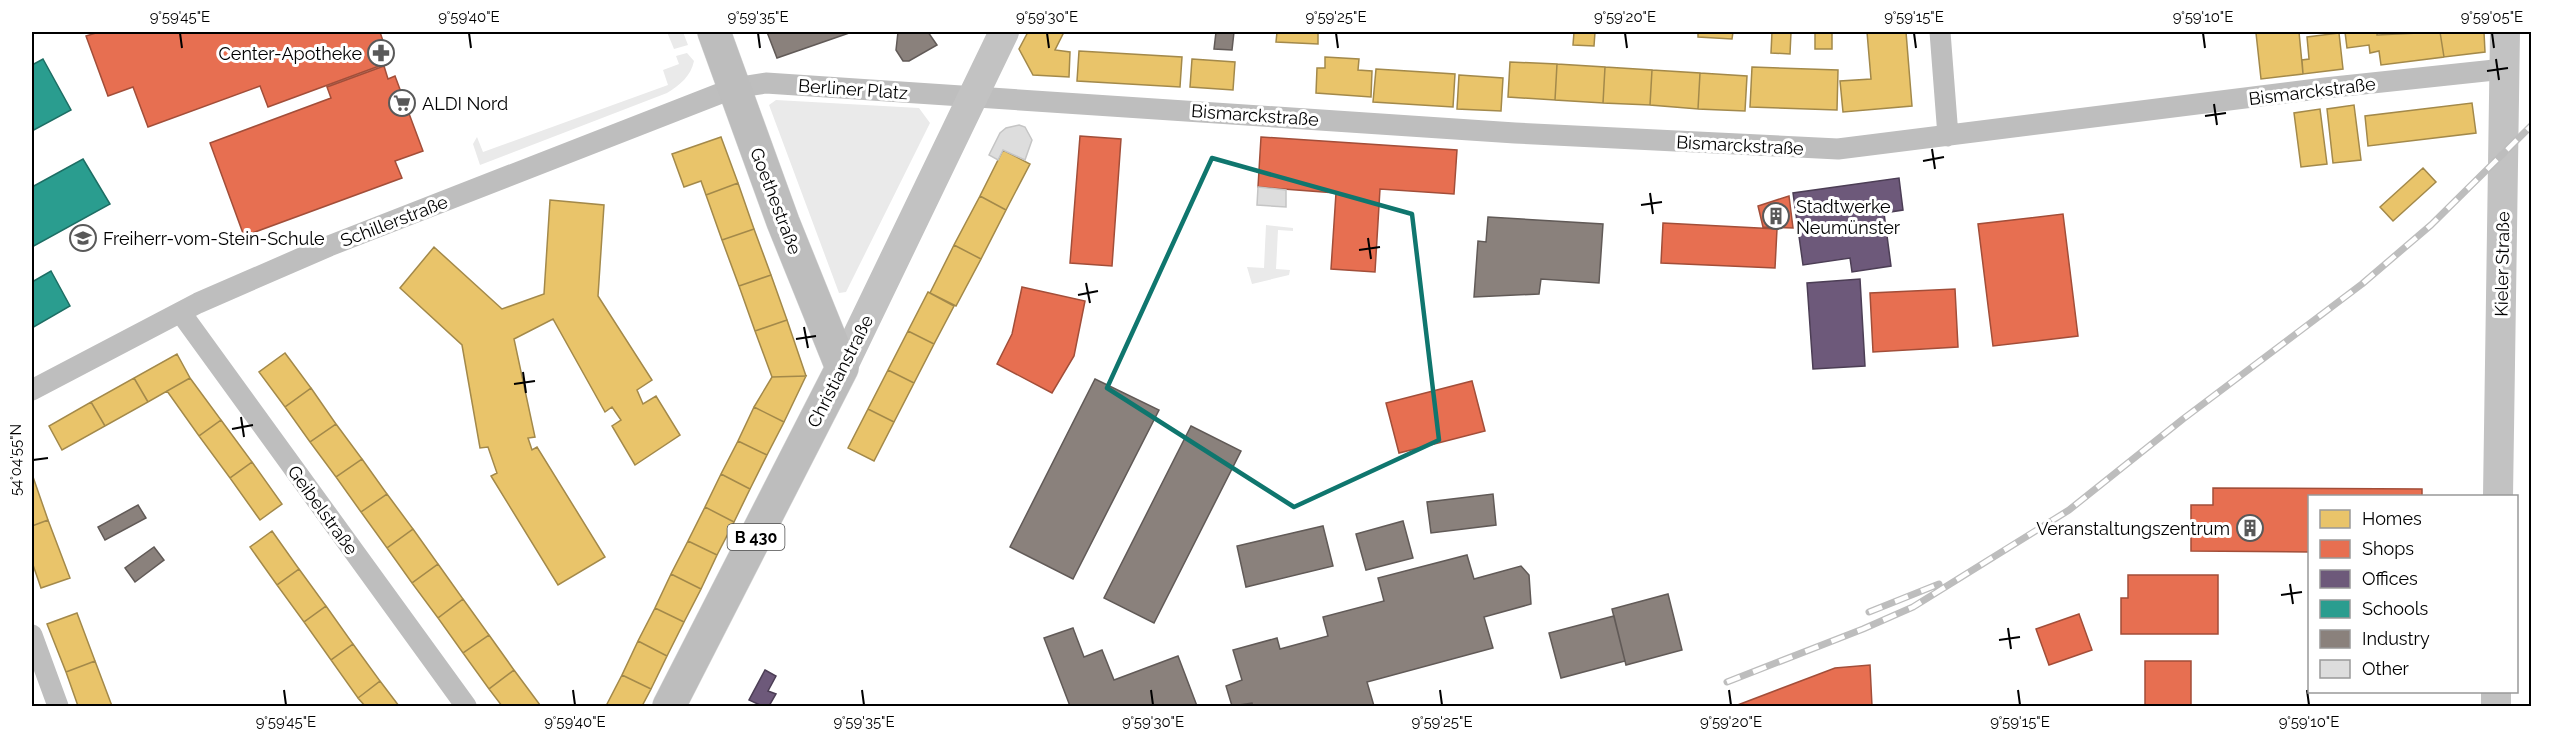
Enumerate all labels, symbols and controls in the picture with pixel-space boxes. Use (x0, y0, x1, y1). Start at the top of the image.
text: 9°59'45"E (150, 8, 210, 26)
text: 9°59'40"E (438, 8, 500, 26)
text: 9°59'35"E (727, 8, 789, 26)
text: 9°59'30"E (1016, 8, 1078, 26)
text: 9°59'25"E (1305, 8, 1367, 26)
text: 9°59'20"E (1594, 8, 1656, 26)
text: 9°59'15"E (1884, 8, 1944, 26)
text: 9°59'10"E (2173, 8, 2233, 26)
text: 9°59'05"E (2461, 8, 2523, 26)
pharmacy icon: Center-Apotheke (366, 38, 396, 68)
place label: Center-Apotheke (219, 43, 362, 64)
street label: Bismarckstraße (2247, 73, 2377, 109)
street label: Berliner Platz (797, 75, 909, 103)
supermarket icon: ALDI Nord (387, 88, 417, 118)
place label: ALDI Nord (422, 93, 508, 114)
street label: Bismarckstraße (1191, 100, 1320, 130)
street label: Bismarckstraße (1676, 131, 1805, 159)
street label: Goethestraße (746, 145, 806, 258)
street label: Schillerstraße (337, 191, 451, 251)
place label: Stadtwerke Neumünster (1796, 196, 1901, 238)
building icon: Stadtwerke Neumünster (1761, 201, 1791, 231)
street label: Kieler Straße (2491, 211, 2513, 317)
school or university icon: Freiherr-vom-Stein-Schule (68, 223, 98, 253)
place label: Freiherr-vom-Stein-Schule (103, 228, 325, 249)
street label: Christianstraße (803, 311, 878, 431)
text: 54°04'55"N (7, 424, 25, 496)
street label: Geibelstraße (284, 461, 363, 559)
legend (2308, 495, 2518, 693)
text: Homes (2362, 508, 2422, 529)
building icon: Veranstaltungszentrum (2235, 513, 2265, 543)
place label: Veranstaltungszentrum (2036, 518, 2230, 539)
road number: B 430 (728, 524, 784, 550)
text: Shops (2362, 538, 2414, 559)
text: Offices (2362, 568, 2418, 589)
text: Schools (2362, 598, 2429, 619)
text: Industry (2362, 628, 2430, 649)
text: Other (2362, 658, 2410, 679)
text: 9°59'45"E (256, 713, 316, 731)
text: 9°59'40"E (544, 713, 606, 731)
text: 9°59'35"E (833, 713, 895, 731)
text: 9°59'30"E (1122, 713, 1184, 731)
text: 9°59'25"E (1411, 713, 1473, 731)
text: 9°59'20"E (1700, 713, 1762, 731)
text: 9°59'15"E (1990, 713, 2050, 731)
text: 9°59'10"E (2279, 713, 2339, 731)

